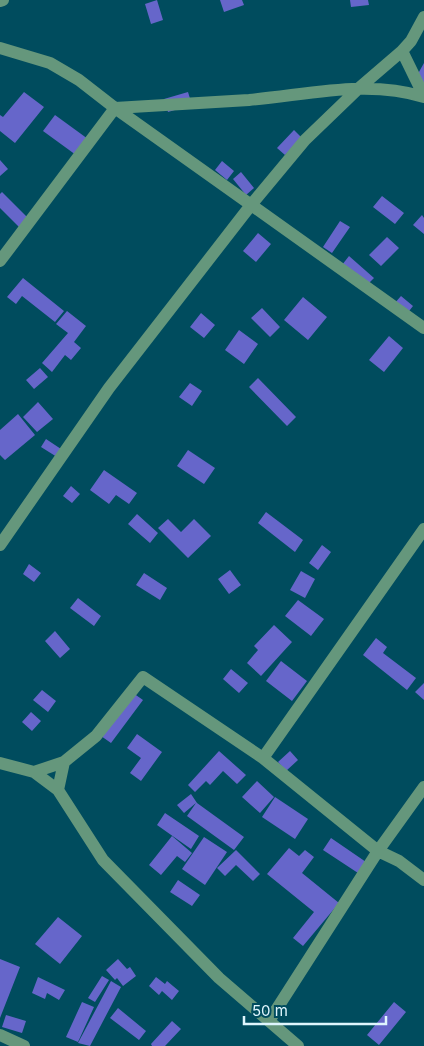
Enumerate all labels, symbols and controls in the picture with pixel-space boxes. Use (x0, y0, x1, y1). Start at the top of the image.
scale bar (244, 994, 386, 1026)
text: 50 m (252, 1001, 288, 1020)

